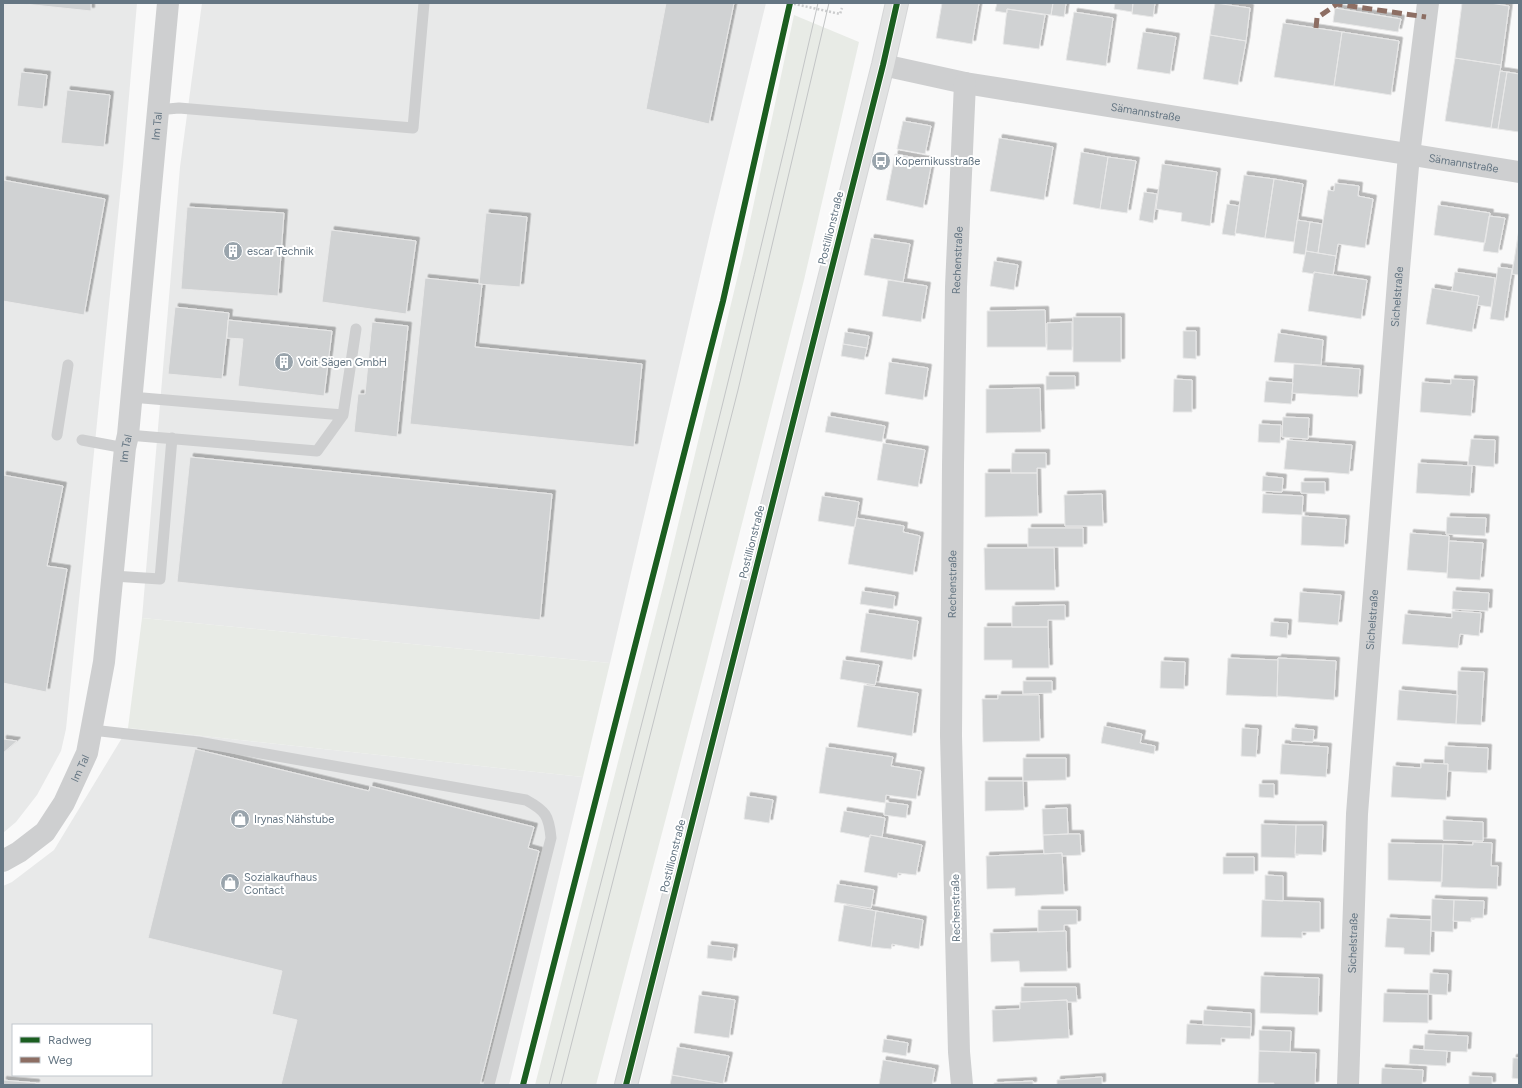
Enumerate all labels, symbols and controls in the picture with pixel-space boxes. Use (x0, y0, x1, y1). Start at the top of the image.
street label: Sämannstraße (1110, 100, 1182, 124)
street label: Im Tal (149, 111, 164, 141)
bus stop icon: Kopernikusstraße (870, 150, 892, 172)
street label: Sämannstraße (1428, 151, 1500, 175)
place label: Kopernikusstraße (895, 155, 980, 168)
street label: Postillionstraße (816, 190, 846, 266)
street label: Rechenstraße (949, 226, 965, 294)
building icon: escar Technik (222, 240, 244, 262)
place label: escar Technik (247, 245, 314, 258)
street label: Sichelstraße (1388, 266, 1406, 327)
building icon: Voit Sägen GmbH (273, 351, 295, 373)
place label: Voit Sägen GmbH (298, 356, 387, 369)
street label: Im Tal (117, 433, 134, 463)
street label: Postillionstraße (737, 504, 767, 580)
street label: Rechenstraße (945, 550, 959, 618)
street label: Sichelstraße (1363, 589, 1381, 651)
street label: Im Tal (68, 753, 92, 784)
shop icon: Irynas Nähstube (229, 808, 251, 830)
place label: Irynas Nähstube (254, 813, 334, 826)
street label: Postillionstraße (658, 818, 688, 894)
place label: Sozialkaufhaus Contact (244, 871, 317, 897)
shop icon: Sozialkaufhaus Contact (219, 872, 241, 894)
street label: Rechenstraße (949, 874, 963, 942)
street label: Sichelstraße (1345, 913, 1360, 974)
legend (12, 1024, 152, 1076)
text: Radweg (48, 1033, 92, 1047)
text: Weg (48, 1053, 73, 1067)

